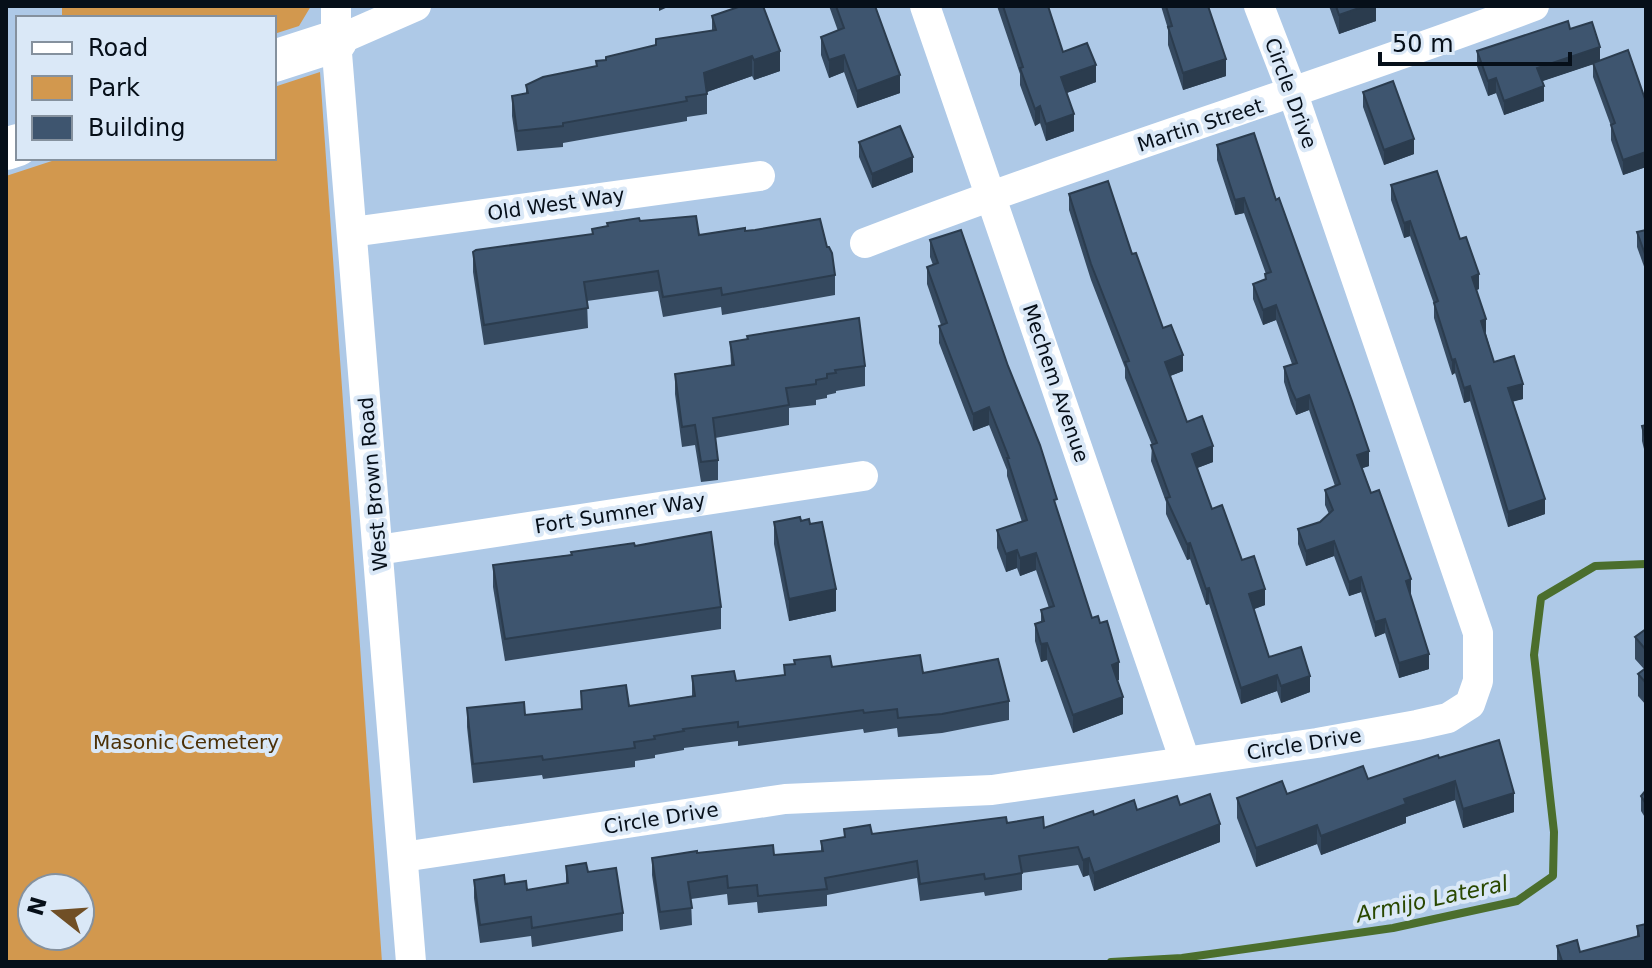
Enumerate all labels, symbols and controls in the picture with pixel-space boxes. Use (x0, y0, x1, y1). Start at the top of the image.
legend (16, 16, 276, 160)
scale bar (1380, 16, 1570, 66)
text: 50 m (1392, 30, 1454, 58)
text: Road (88, 34, 148, 62)
street label: Circle Drive (1260, 34, 1322, 152)
text: Park (88, 74, 140, 102)
street label: Martin Street (1134, 93, 1266, 157)
text: Building (88, 114, 185, 142)
street label: Old West Way (486, 182, 626, 226)
street label: Mechem Avenue (1018, 301, 1094, 465)
street label: West Brown Road (353, 396, 393, 572)
street label: Fort Sumner Way (533, 488, 707, 538)
street label: Circle Drive (1245, 723, 1363, 765)
park label: Masonic Cemetery (93, 730, 279, 754)
street label: Circle Drive (602, 797, 720, 839)
water label: Armijo Lateral (1352, 871, 1510, 928)
north arrow (16, 872, 96, 952)
text: N (23, 894, 52, 919)

